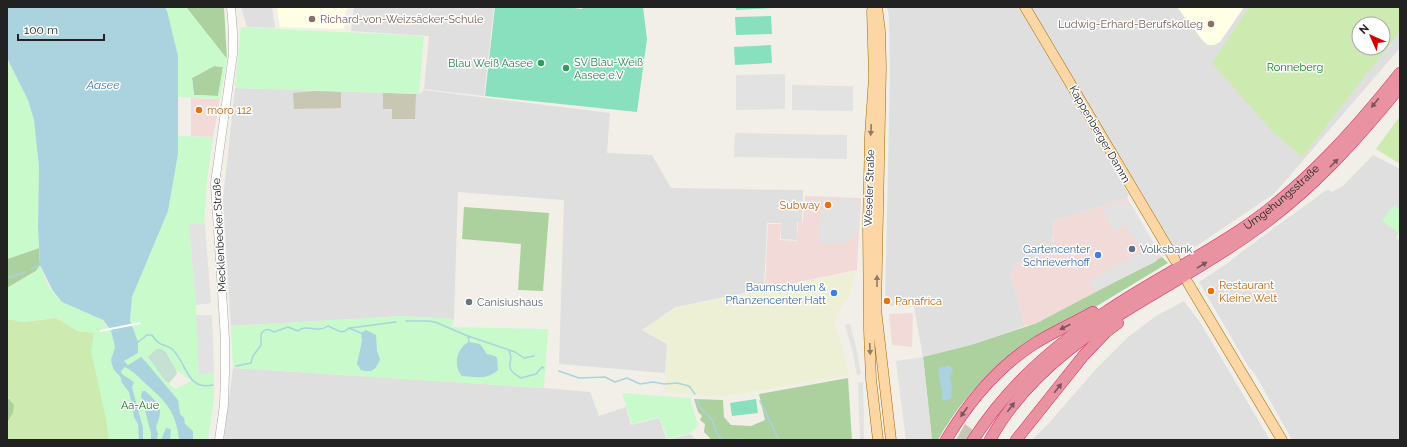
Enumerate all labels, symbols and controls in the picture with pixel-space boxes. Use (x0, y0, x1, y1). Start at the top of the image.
place label: Richard-von-Weizsäcker-Schule (320, 13, 484, 26)
marker: Richard-von-Weizsäcker-Schule (307, 14, 317, 24)
scale bar (18, 16, 104, 42)
north arrow (1351, 16, 1391, 56)
place label: Ludwig-Erhard-Berufskolleg (1058, 18, 1203, 31)
marker: Ludwig-Erhard-Berufskolleg (1206, 19, 1216, 29)
text: N (1357, 22, 1372, 37)
text: 100 m (24, 23, 58, 37)
place label: SV Blau-Weiß Aasee e.V (574, 56, 643, 82)
place label: Blau Weiß Aasee (448, 57, 534, 70)
marker: Blau Weiß Aasee (536, 58, 546, 68)
park label: Ronneberg (1267, 61, 1323, 74)
marker: SV Blau-Weiß Aasee e.V (561, 63, 571, 73)
water label: Aasee (85, 78, 120, 92)
street label: Kappenberger Damm (1066, 83, 1133, 185)
one-way arrow (1371, 97, 1380, 108)
place label: moro 112 (207, 104, 252, 117)
marker: moro 112 (194, 105, 204, 115)
one-way arrow (867, 124, 874, 136)
street label: Weseler Straße (862, 149, 877, 227)
one-way arrow (1329, 158, 1339, 168)
street label: Umgehungsstraße (1241, 162, 1322, 233)
street label: Mecklenbecker Straße (210, 177, 229, 292)
place label: Subway (780, 199, 820, 212)
marker: Subway (823, 200, 833, 210)
place label: Gartencenter Schrieverhoff (1023, 243, 1091, 269)
place label: Volksbank (1140, 243, 1193, 256)
marker: Volksbank (1127, 244, 1137, 254)
marker: Gartencenter Schrieverhoff (1093, 250, 1103, 260)
one-way arrow (1197, 261, 1207, 269)
one-way arrow (873, 275, 880, 287)
place label: Restaurant Kleine Welt (1219, 279, 1277, 305)
place label: Baumschulen & Pflanzencenter Hatt (726, 281, 827, 307)
marker: Restaurant Kleine Welt (1206, 286, 1216, 296)
marker: Baumschulen & Pflanzencenter Hatt (829, 288, 839, 298)
place label: Panafrica (895, 295, 942, 308)
place label: Canisiushaus (477, 296, 543, 309)
marker: Panafrica (882, 296, 892, 306)
marker: Canisiushaus (464, 297, 474, 307)
one-way arrow (1059, 324, 1070, 330)
one-way arrow (866, 343, 873, 355)
one-way arrow (1053, 382, 1062, 393)
park label: Aa-Aue (121, 399, 160, 412)
one-way arrow (1007, 402, 1015, 413)
one-way arrow (960, 407, 968, 418)

